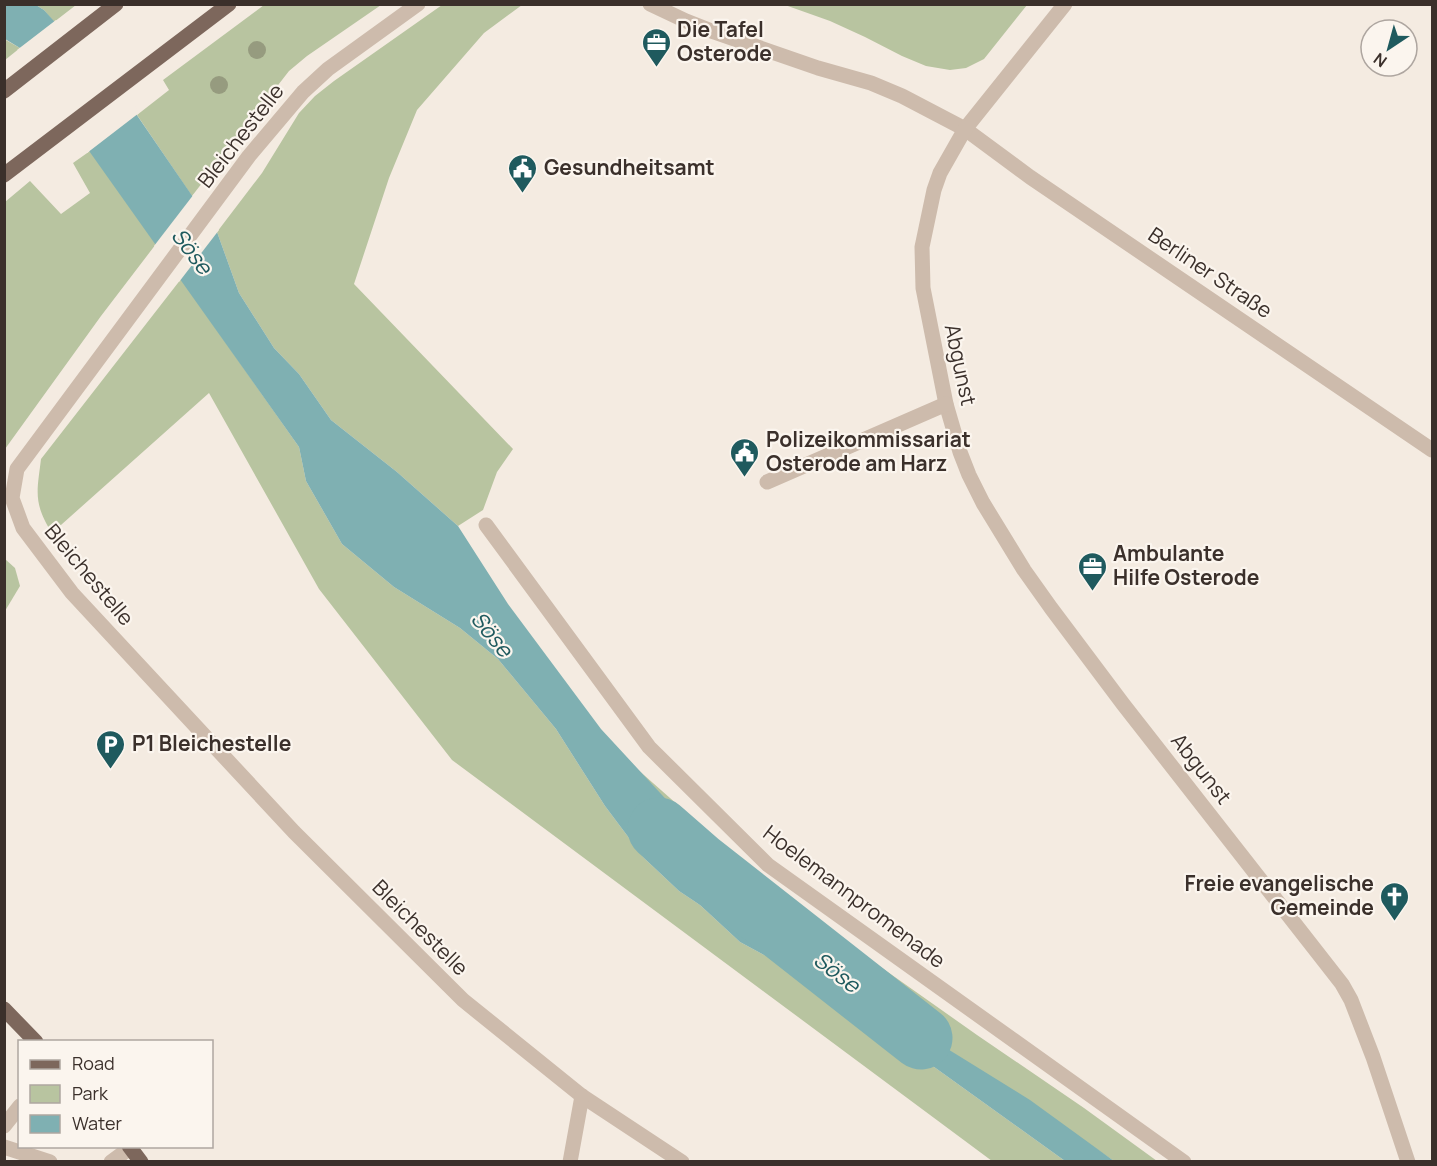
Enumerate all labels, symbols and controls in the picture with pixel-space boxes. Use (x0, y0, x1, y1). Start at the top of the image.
place label: Die Tafel Osterode (677, 15, 772, 67)
north arrow (1359, 18, 1419, 78)
office icon: Die Tafel Osterode (640, 26, 672, 68)
text: N (1369, 48, 1391, 72)
street label: Bleichestelle (191, 78, 290, 193)
public building icon: Gesundheitsamt (507, 152, 539, 194)
place label: Gesundheitsamt (544, 153, 715, 181)
street label: Berliner Straße (1143, 220, 1278, 324)
water label: Söse (165, 222, 220, 281)
street label: Abgunst (939, 322, 983, 408)
place label: Polizeikommissariat Osterode am Harz (766, 425, 971, 477)
public building icon: Polizeikommissariat Osterode am Harz (729, 436, 761, 478)
street label: Bleichestelle (39, 518, 141, 631)
place label: Ambulante Hilfe Osterode (1113, 539, 1259, 591)
office icon: Ambulante Hilfe Osterode (1076, 550, 1108, 592)
water label: Söse (464, 605, 520, 664)
street label: Abgunst (1165, 727, 1238, 810)
parking icon: P1 Bleichestelle (95, 728, 127, 770)
place label: P1 Bleichestelle (132, 729, 291, 757)
street label: Hoelemannpromenade (758, 818, 951, 974)
place label: Freie evangelische Gemeinde (1184, 869, 1374, 921)
street label: Bleichestelle (367, 873, 475, 981)
church icon: Freie evangelische Gemeinde (1379, 880, 1411, 922)
water label: Söse (808, 945, 867, 1000)
legend (18, 1040, 213, 1148)
text: Road (72, 1051, 115, 1075)
text: Park (72, 1081, 109, 1105)
text: Water (72, 1111, 122, 1135)

